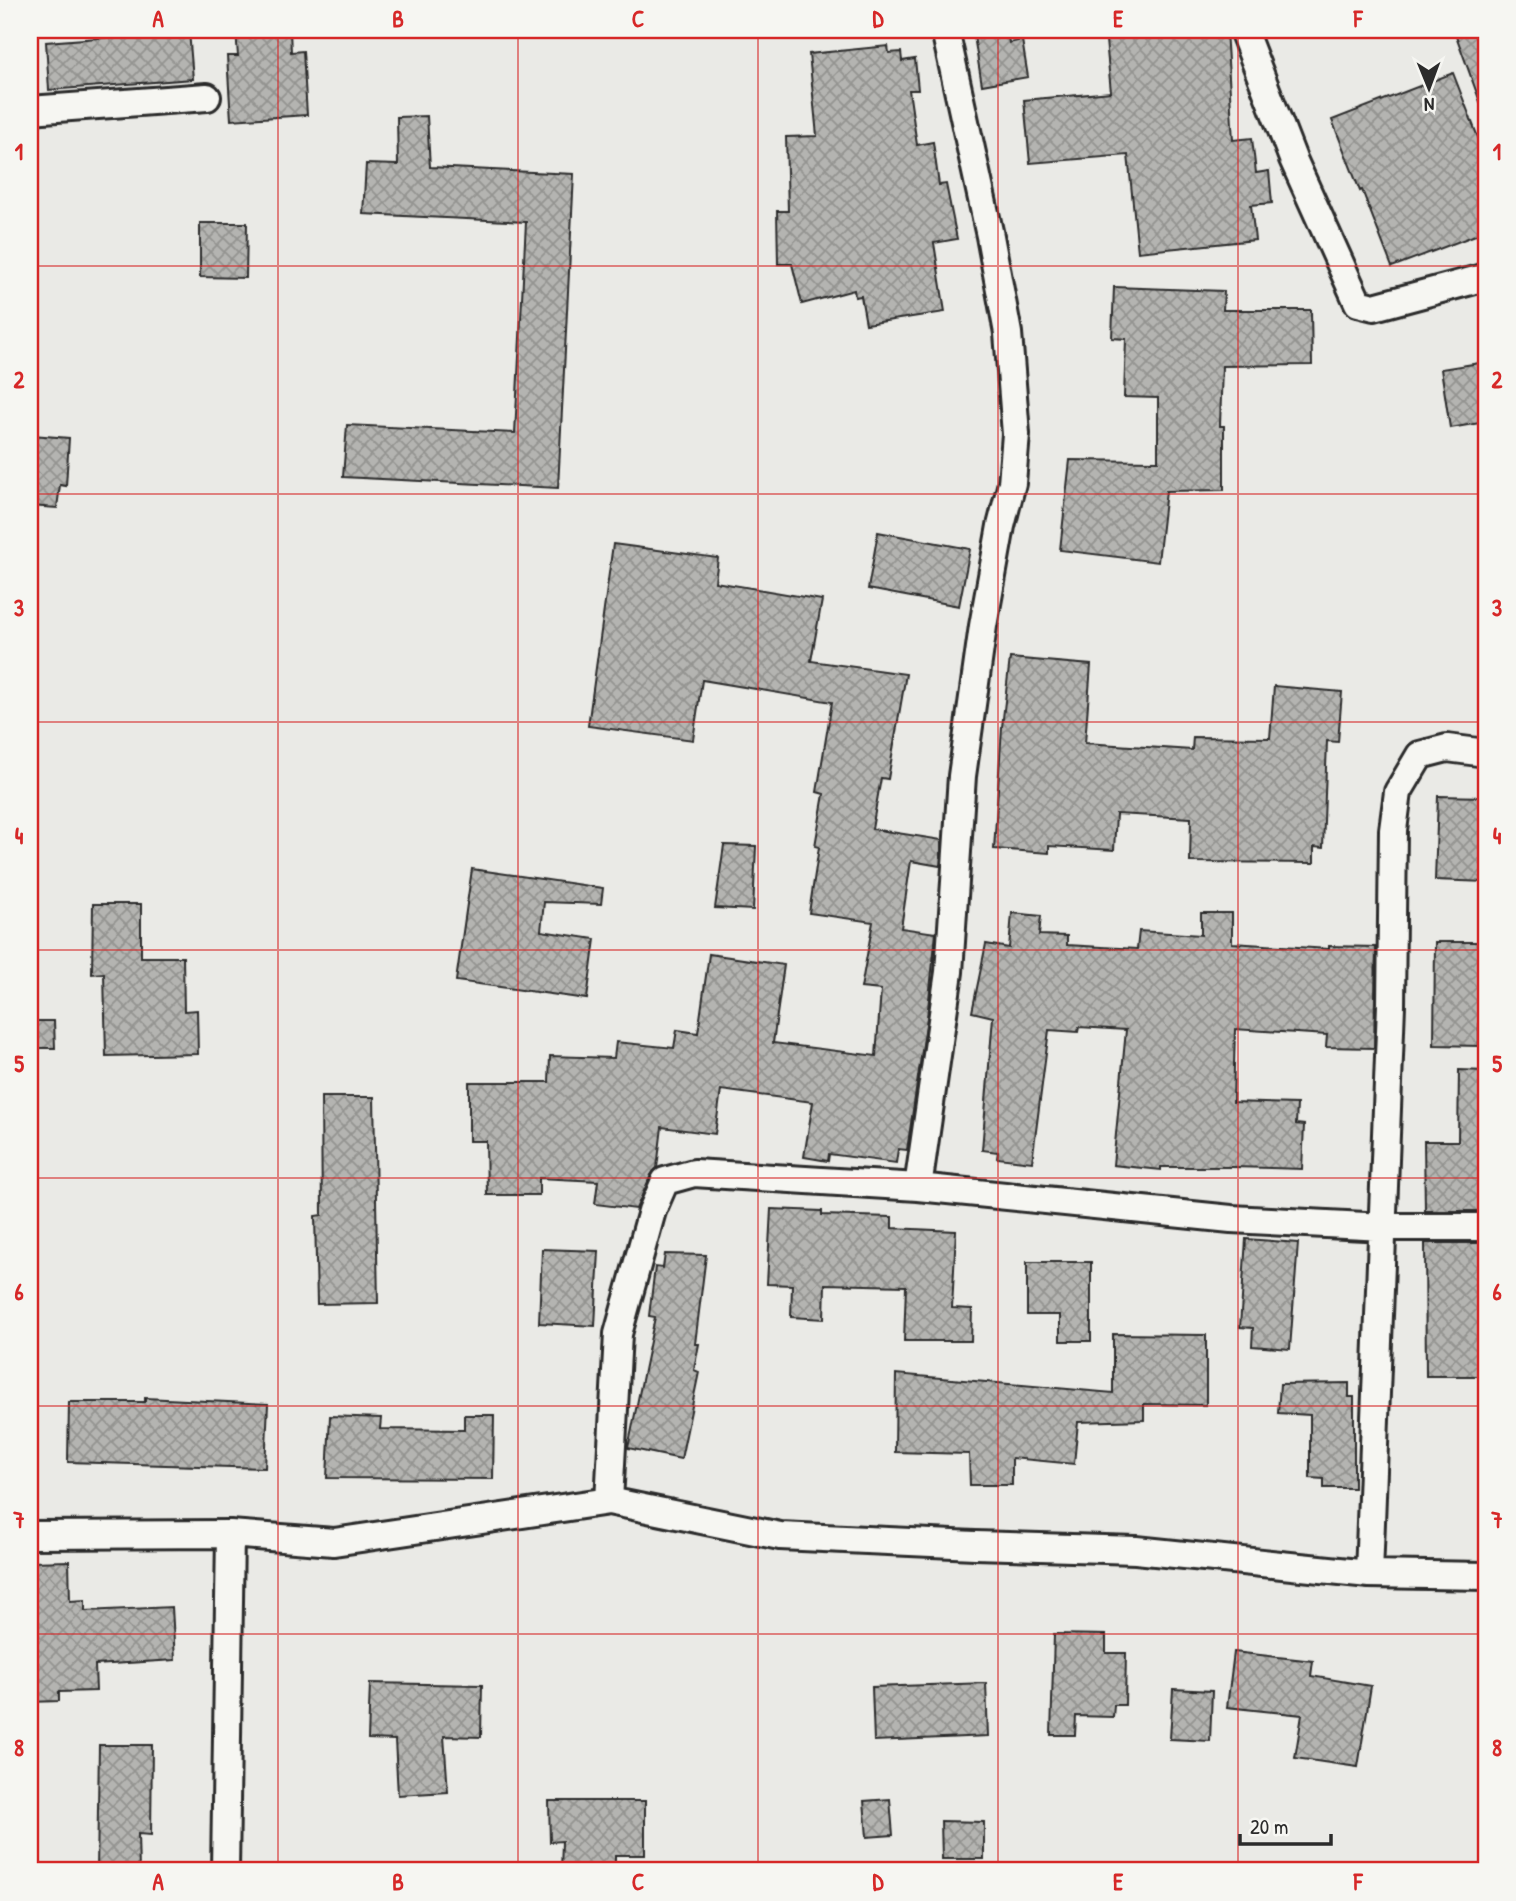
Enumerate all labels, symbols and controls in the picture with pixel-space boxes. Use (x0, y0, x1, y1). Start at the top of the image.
text: A (152, 3, 164, 34)
text: B (392, 3, 404, 34)
text: C (632, 3, 644, 34)
text: D (873, 3, 885, 34)
text: E (1113, 3, 1124, 34)
text: F (1353, 3, 1364, 34)
north arrow (1394, 52, 1464, 122)
text: N (1424, 92, 1435, 118)
text: 1 (15, 136, 23, 167)
text: 1 (1493, 136, 1501, 167)
text: 2 (14, 364, 25, 395)
text: 2 (1492, 364, 1503, 395)
text: 3 (14, 592, 24, 623)
text: 3 (1492, 592, 1502, 623)
text: 4 (15, 820, 24, 851)
text: 4 (1493, 820, 1502, 851)
text: 5 (14, 1048, 24, 1079)
text: 5 (1492, 1048, 1502, 1079)
text: 6 (14, 1276, 24, 1307)
text: 6 (1492, 1276, 1502, 1307)
text: 7 (12, 1504, 25, 1535)
text: 7 (1490, 1504, 1503, 1535)
text: 8 (14, 1732, 24, 1763)
text: 8 (1492, 1732, 1502, 1763)
scale bar (1240, 1803, 1330, 1847)
text: 20 m (1250, 1812, 1288, 1841)
text: A (152, 1866, 164, 1897)
text: B (392, 1866, 404, 1897)
text: C (632, 1866, 644, 1897)
text: D (873, 1866, 885, 1897)
text: E (1113, 1866, 1124, 1897)
text: F (1353, 1866, 1364, 1897)

